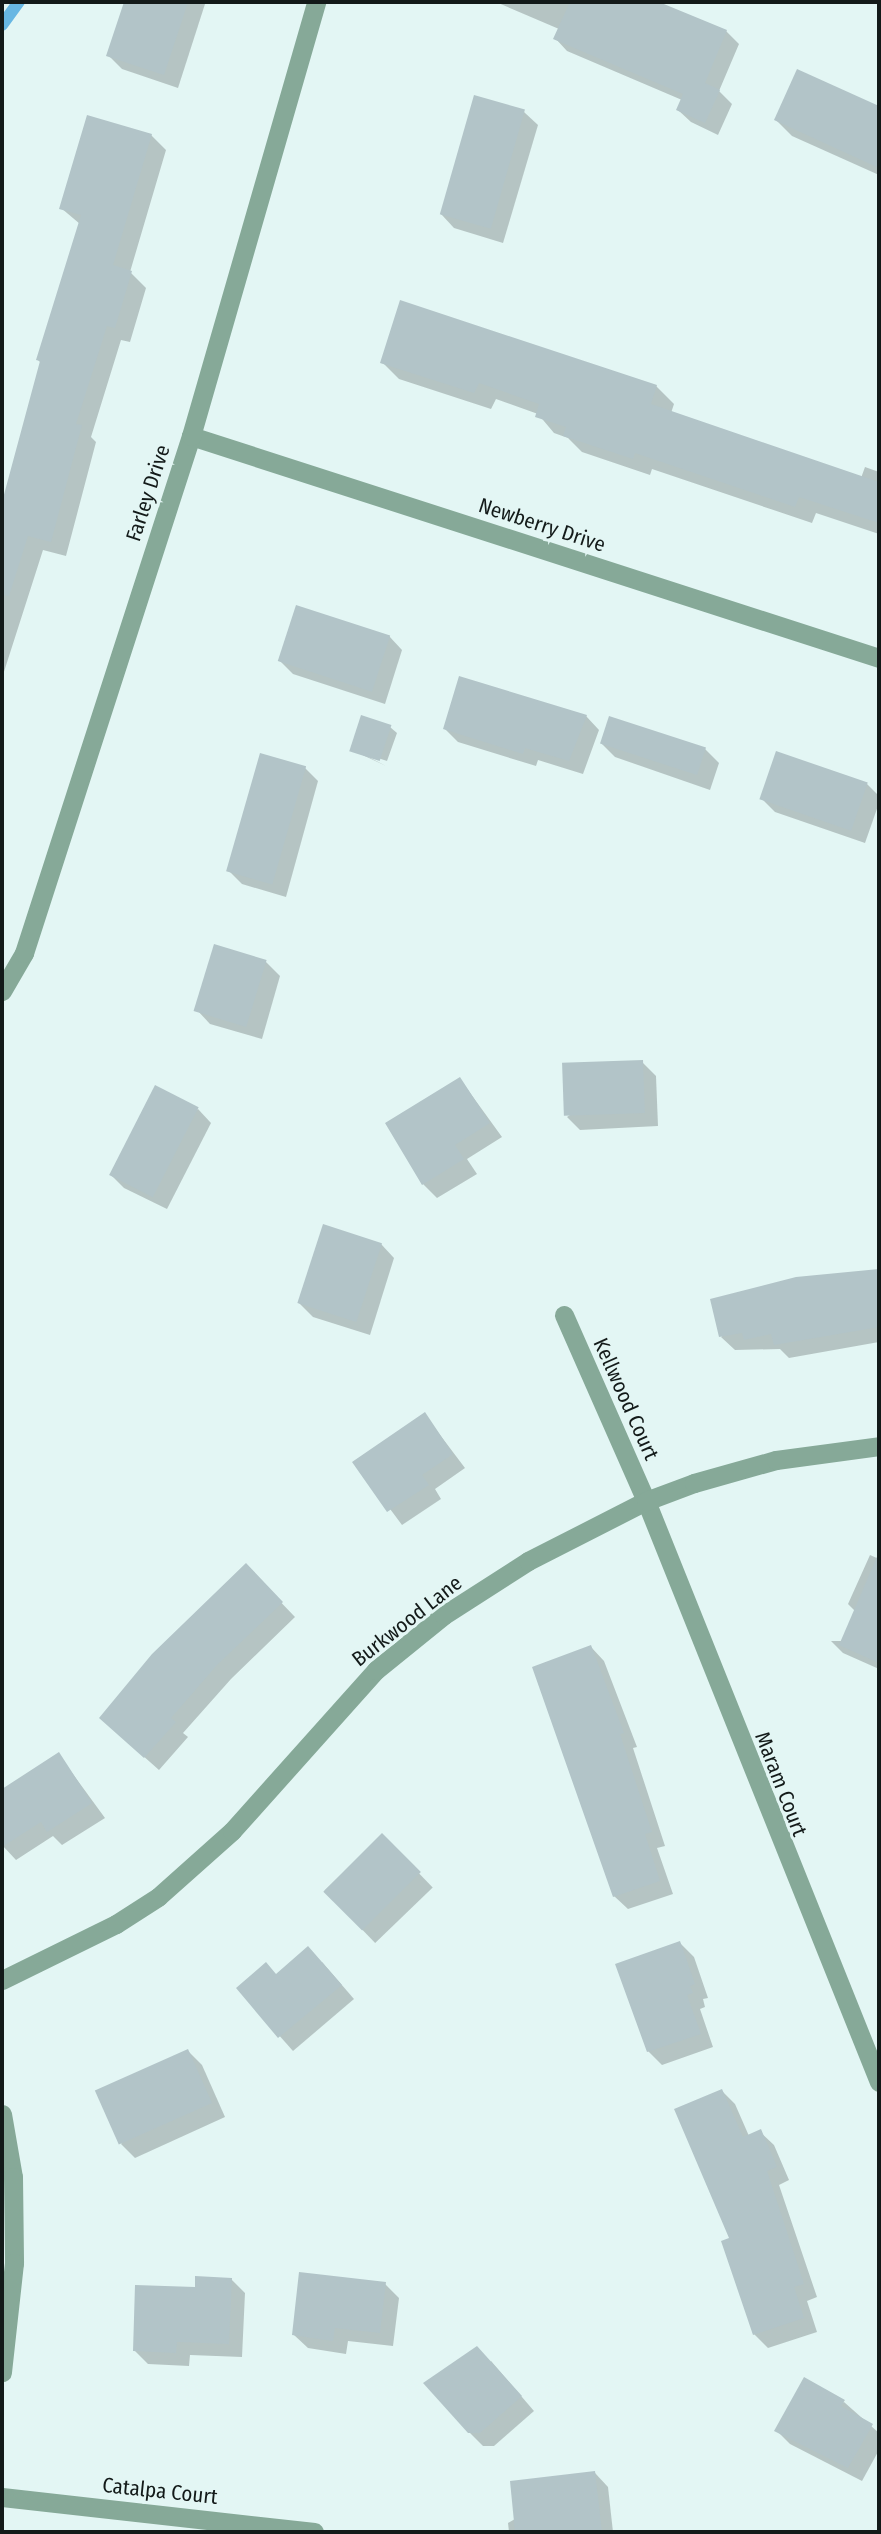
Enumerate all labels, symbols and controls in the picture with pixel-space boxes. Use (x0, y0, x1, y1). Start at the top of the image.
street label: Farley Drive (121, 442, 175, 544)
street label: Newberry Drive (475, 493, 609, 557)
street label: Kellwood Court (588, 1334, 664, 1464)
street label: Burkwood Lane (347, 1570, 467, 1672)
street label: Maram Court (750, 1728, 812, 1840)
street label: Catalpa Court (101, 2472, 219, 2510)

